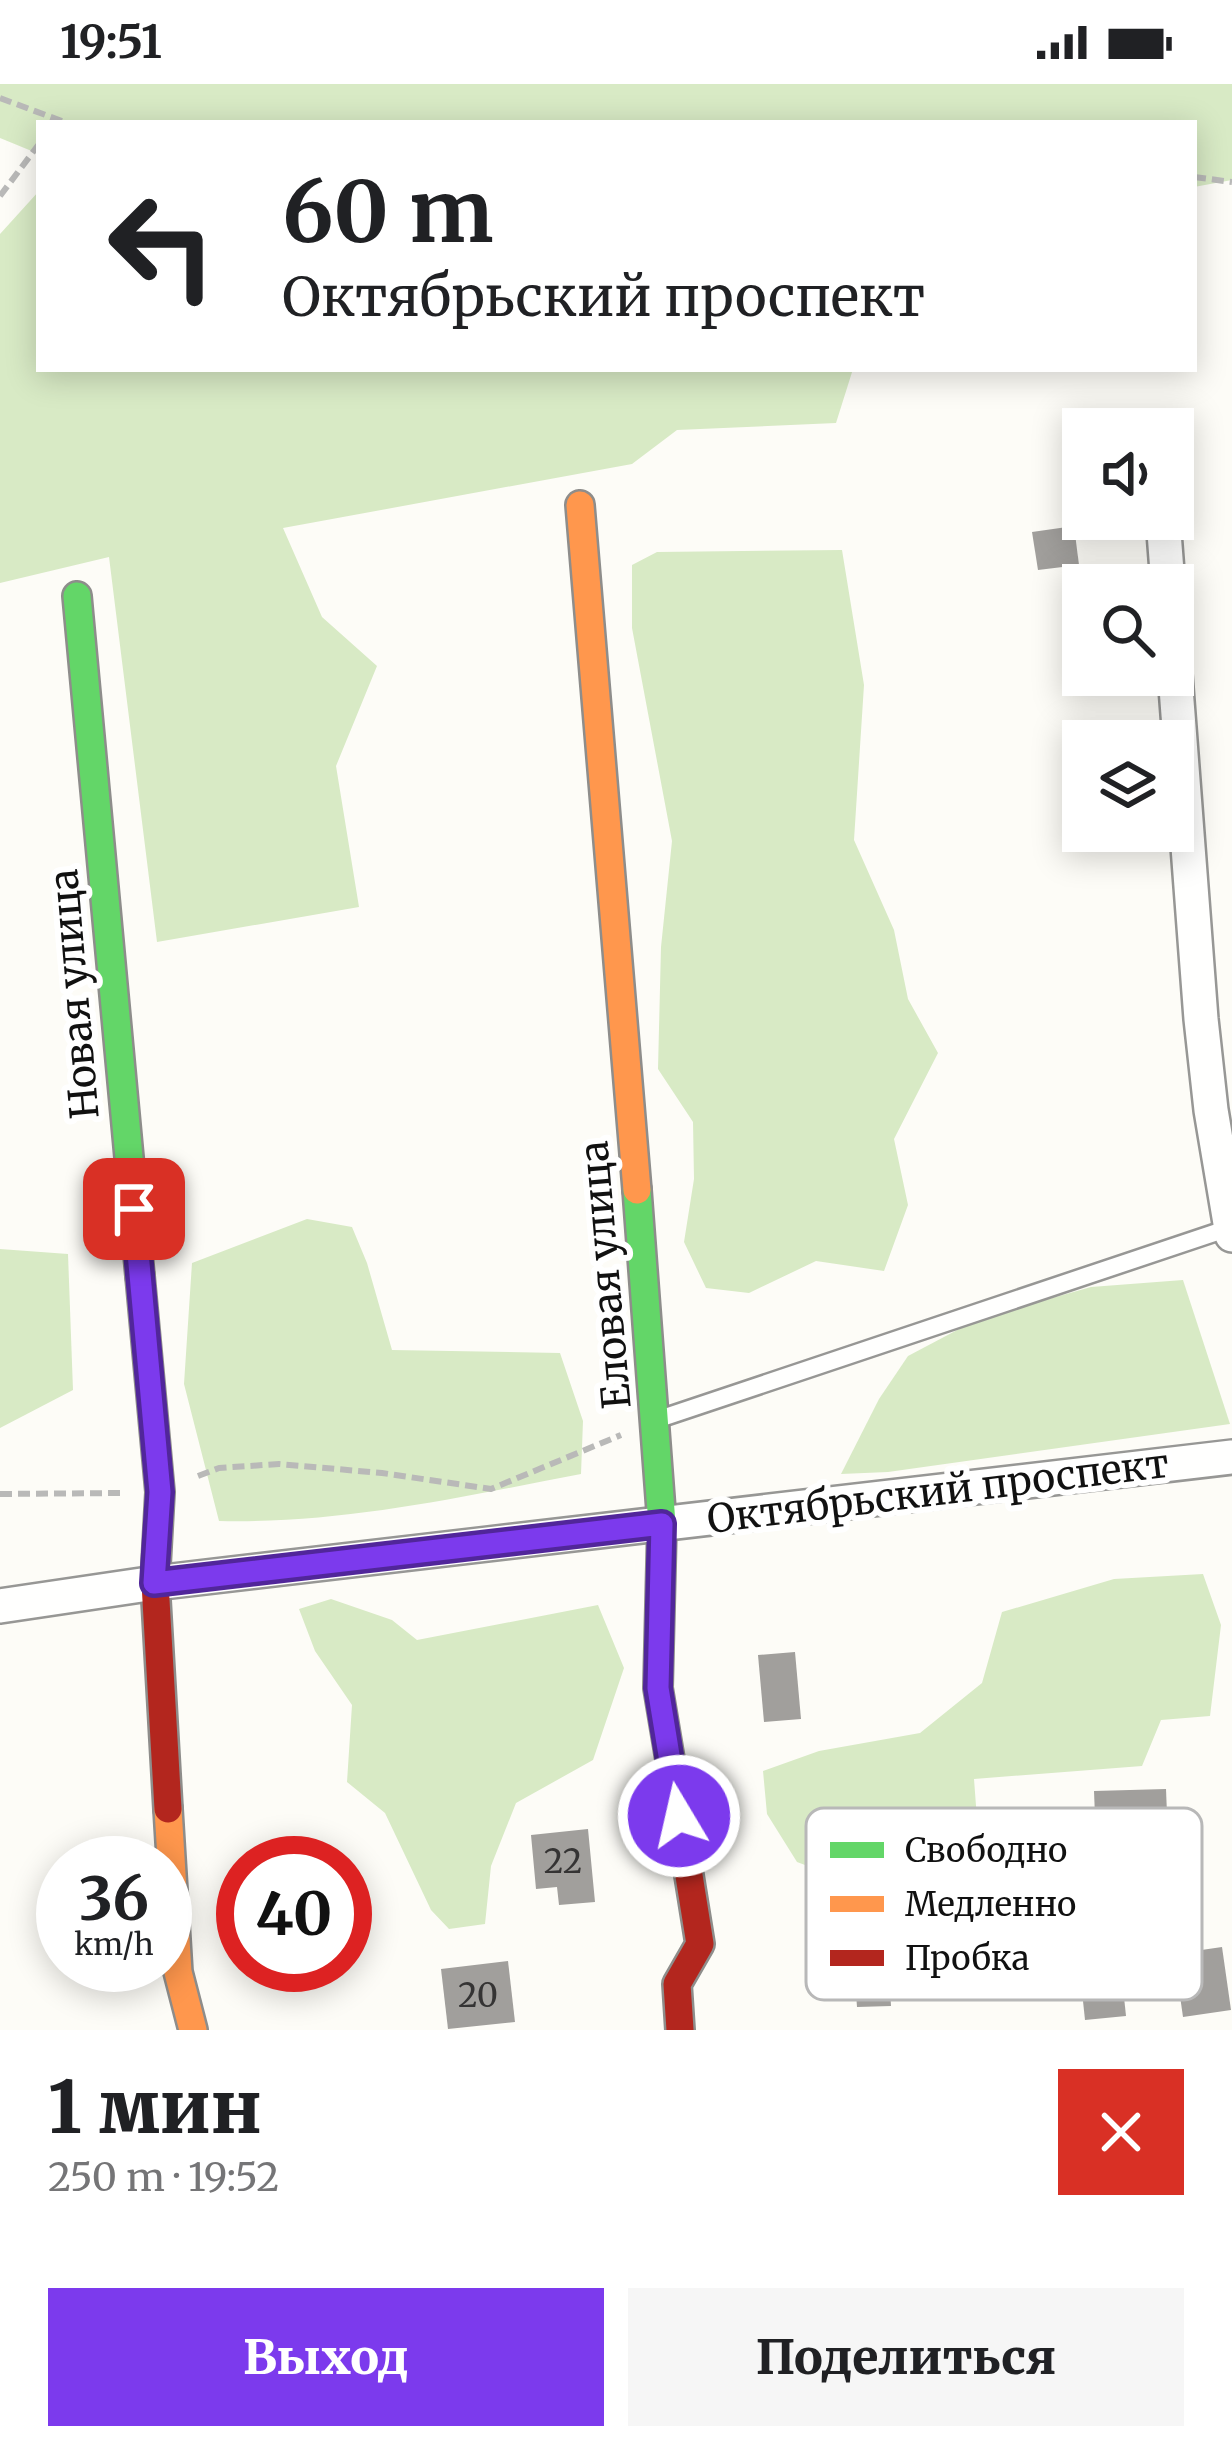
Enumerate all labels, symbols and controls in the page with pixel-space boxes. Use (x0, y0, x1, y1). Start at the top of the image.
text: 19:51 (60, 14, 162, 70)
text: 60 m (282, 159, 493, 265)
icon: left (84, 168, 240, 324)
text: Октябрьский проспект (282, 263, 925, 331)
map controls (1062, 408, 1194, 852)
button: sound (1062, 408, 1194, 540)
button: search (1062, 564, 1194, 696)
button: layers (1062, 720, 1194, 852)
street label: Новая улица (39, 867, 110, 1121)
street label: Еловая улица (569, 1139, 642, 1411)
pin (83, 1158, 185, 1260)
icon: arrive (101, 1176, 167, 1242)
street label: Октябрьский проспект (704, 1439, 1172, 1544)
position arrow (616, 1753, 742, 1879)
legend (806, 1808, 1202, 2000)
text: Свободно (905, 1830, 1067, 1871)
speed limit sign: 40 (216, 1836, 372, 1992)
house number: 22 (544, 1841, 582, 1882)
text: 36 (79, 1861, 149, 1936)
text: Медленно (905, 1884, 1076, 1925)
text: km/h (74, 1925, 154, 1963)
text: Пробка (905, 1938, 1029, 1979)
house number: 20 (458, 1975, 498, 2016)
text: 1 мин (48, 2062, 262, 2153)
button: close (1058, 2069, 1184, 2195)
text: 250 m · 19:52 (48, 2153, 279, 2202)
button: Выход (48, 2288, 604, 2426)
button: Поделиться (628, 2288, 1184, 2426)

